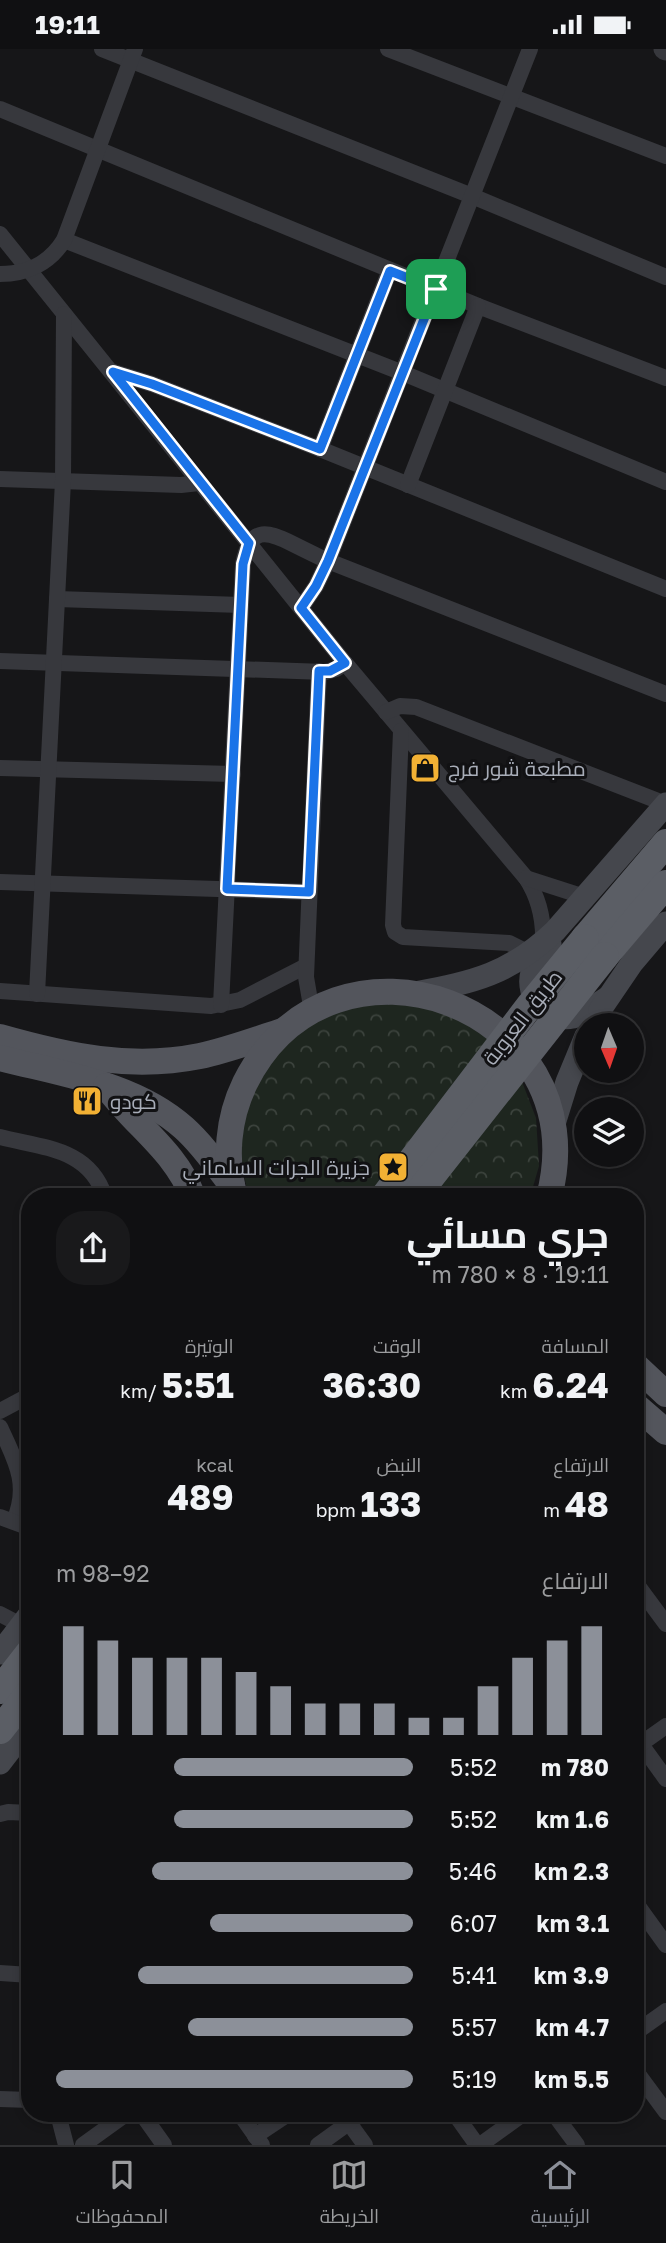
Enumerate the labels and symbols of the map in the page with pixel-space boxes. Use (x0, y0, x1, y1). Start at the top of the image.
pin (406, 259, 466, 319)
shop icon: مطبعة شور فرج (408, 751, 442, 785)
place label: مطبعة شور فرج (448, 755, 586, 783)
street label: طريق العروبة (477, 964, 568, 1070)
north arrow (574, 1013, 644, 1083)
restaurant icon: كودو (70, 1084, 104, 1118)
place label: كودو (110, 1088, 157, 1114)
place icon: جزيرة الجرات السلماني (376, 1150, 410, 1184)
place label: جزيرة الجرات السلماني (183, 1154, 370, 1184)

